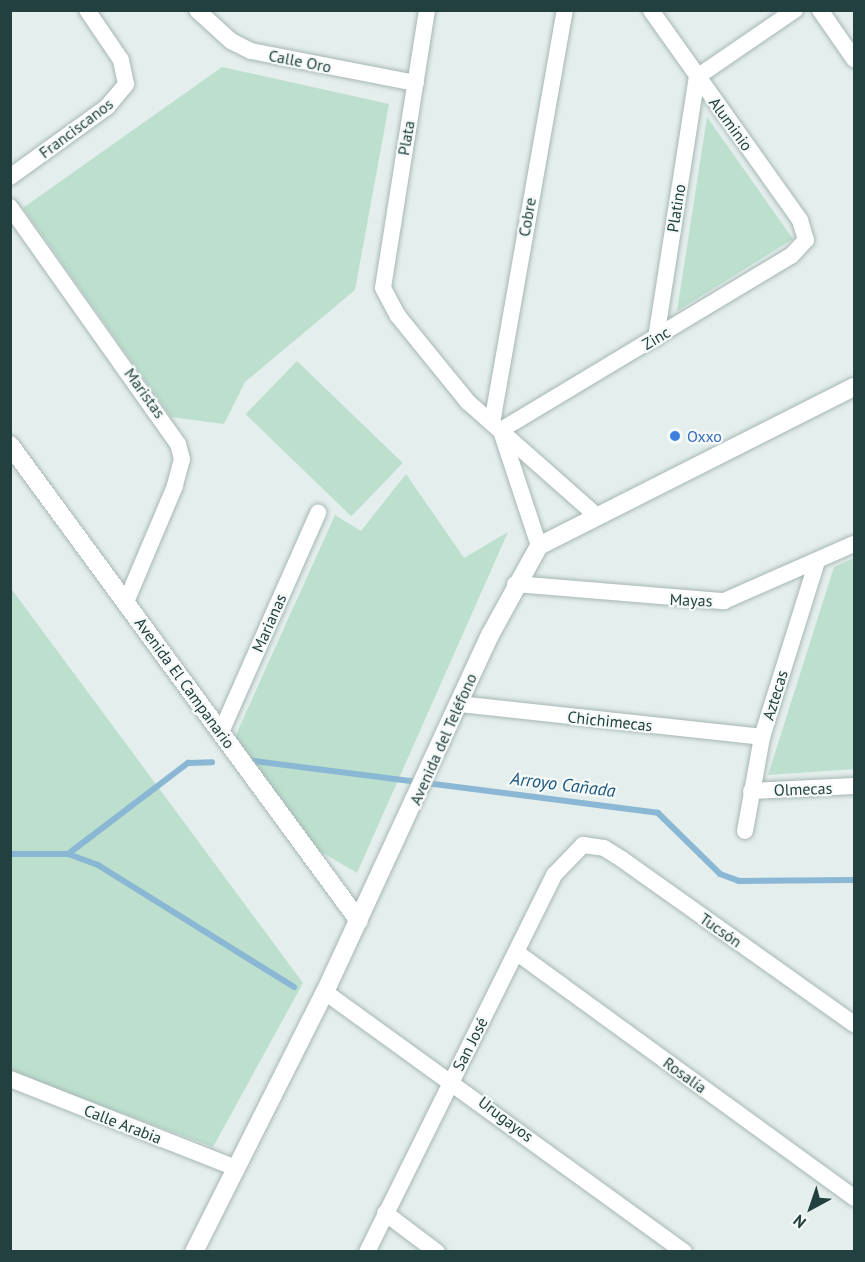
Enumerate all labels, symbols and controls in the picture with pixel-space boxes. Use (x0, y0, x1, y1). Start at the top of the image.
street label: Calle Oro (267, 46, 333, 76)
street label: Aluminio (705, 93, 757, 155)
street label: Franciscanos (35, 94, 117, 162)
street label: Plata (394, 119, 418, 157)
street label: Platino (663, 183, 689, 233)
street label: Cobre (514, 196, 540, 238)
street label: Zinc (639, 322, 673, 354)
street label: Maristas (120, 364, 170, 422)
place label: Oxxo (687, 426, 722, 446)
marker: Oxxo (668, 429, 682, 443)
street label: Mayas (669, 590, 713, 610)
street label: Marianas (248, 591, 290, 655)
street label: Avenida El Campanario (131, 614, 239, 752)
street label: Aztecas (758, 668, 792, 722)
street label: Avenida del Teléfono (405, 670, 481, 808)
street label: Chichimecas (567, 707, 653, 735)
water label: Arroyo Cañada (509, 768, 617, 802)
street label: Olmecas (773, 778, 833, 800)
street label: Tucsón (696, 909, 746, 951)
street label: San José (448, 1014, 492, 1074)
street label: Rosalía (660, 1053, 710, 1097)
street label: Urugayos (475, 1092, 537, 1146)
street label: Calle Arabia (81, 1100, 165, 1148)
north arrow (781, 1178, 841, 1238)
text: N (789, 1211, 810, 1233)

